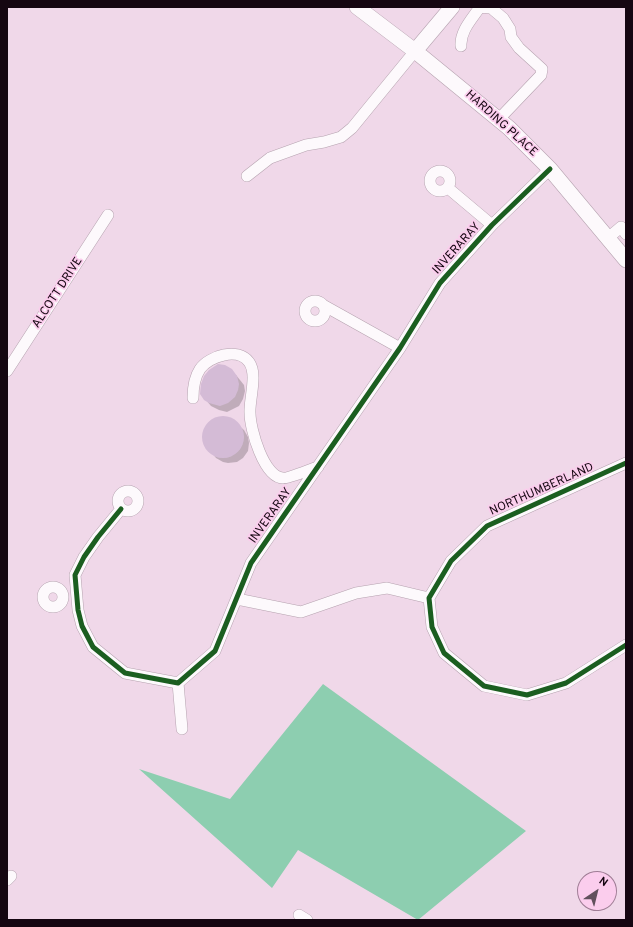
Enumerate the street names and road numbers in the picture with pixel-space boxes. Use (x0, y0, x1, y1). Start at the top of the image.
street label: HARDING PLACE (462, 88, 540, 160)
street label: INVERARAY (430, 220, 484, 278)
street label: ALCOTT DRIVE (30, 255, 86, 331)
street label: NORTHUMBERLAND (488, 461, 596, 519)
street label: INVERARAY (247, 485, 295, 547)

